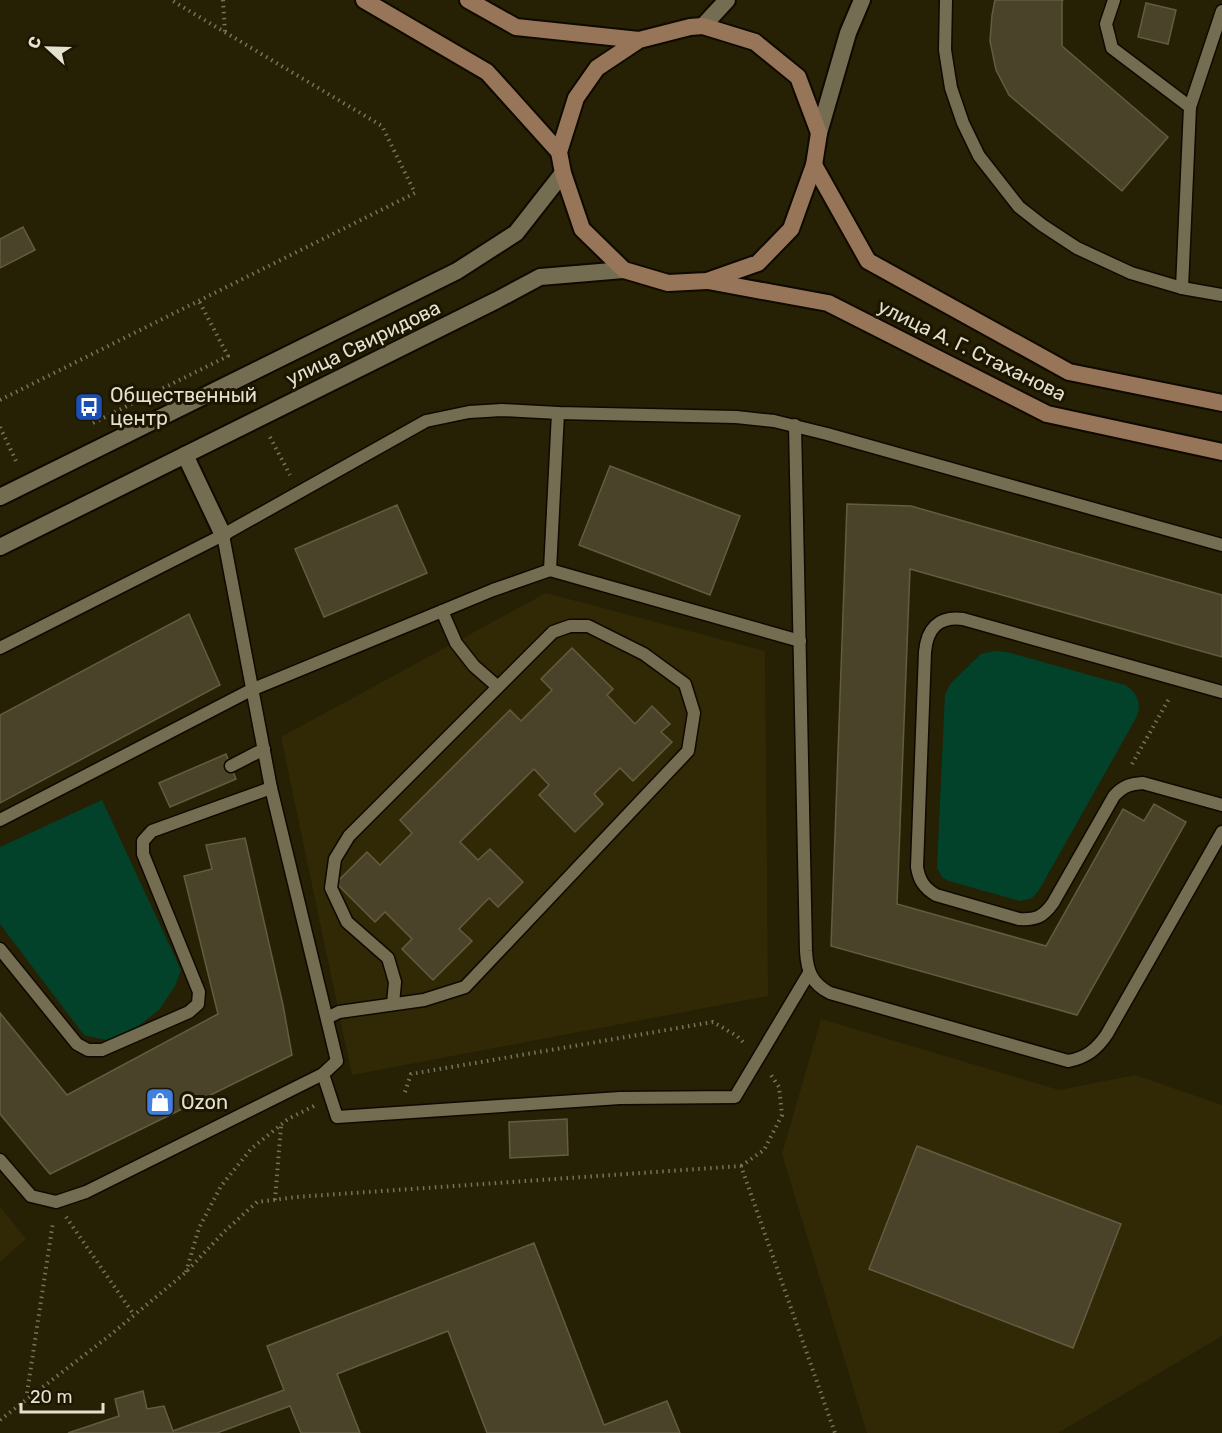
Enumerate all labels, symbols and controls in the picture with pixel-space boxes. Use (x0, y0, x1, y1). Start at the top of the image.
north arrow (18, 18, 78, 78)
text: С (24, 34, 45, 51)
street label: улица А. Г. Стаханова (874, 294, 1070, 406)
street label: улица Свиридова (282, 295, 444, 391)
place label: Общественный центр (110, 383, 257, 430)
bus stop icon: Общественный центр (73, 391, 105, 423)
shop icon: Ozon (144, 1086, 176, 1118)
place label: Ozon (181, 1090, 228, 1114)
scale bar (21, 1376, 104, 1414)
text: 20 m (30, 1386, 72, 1408)

